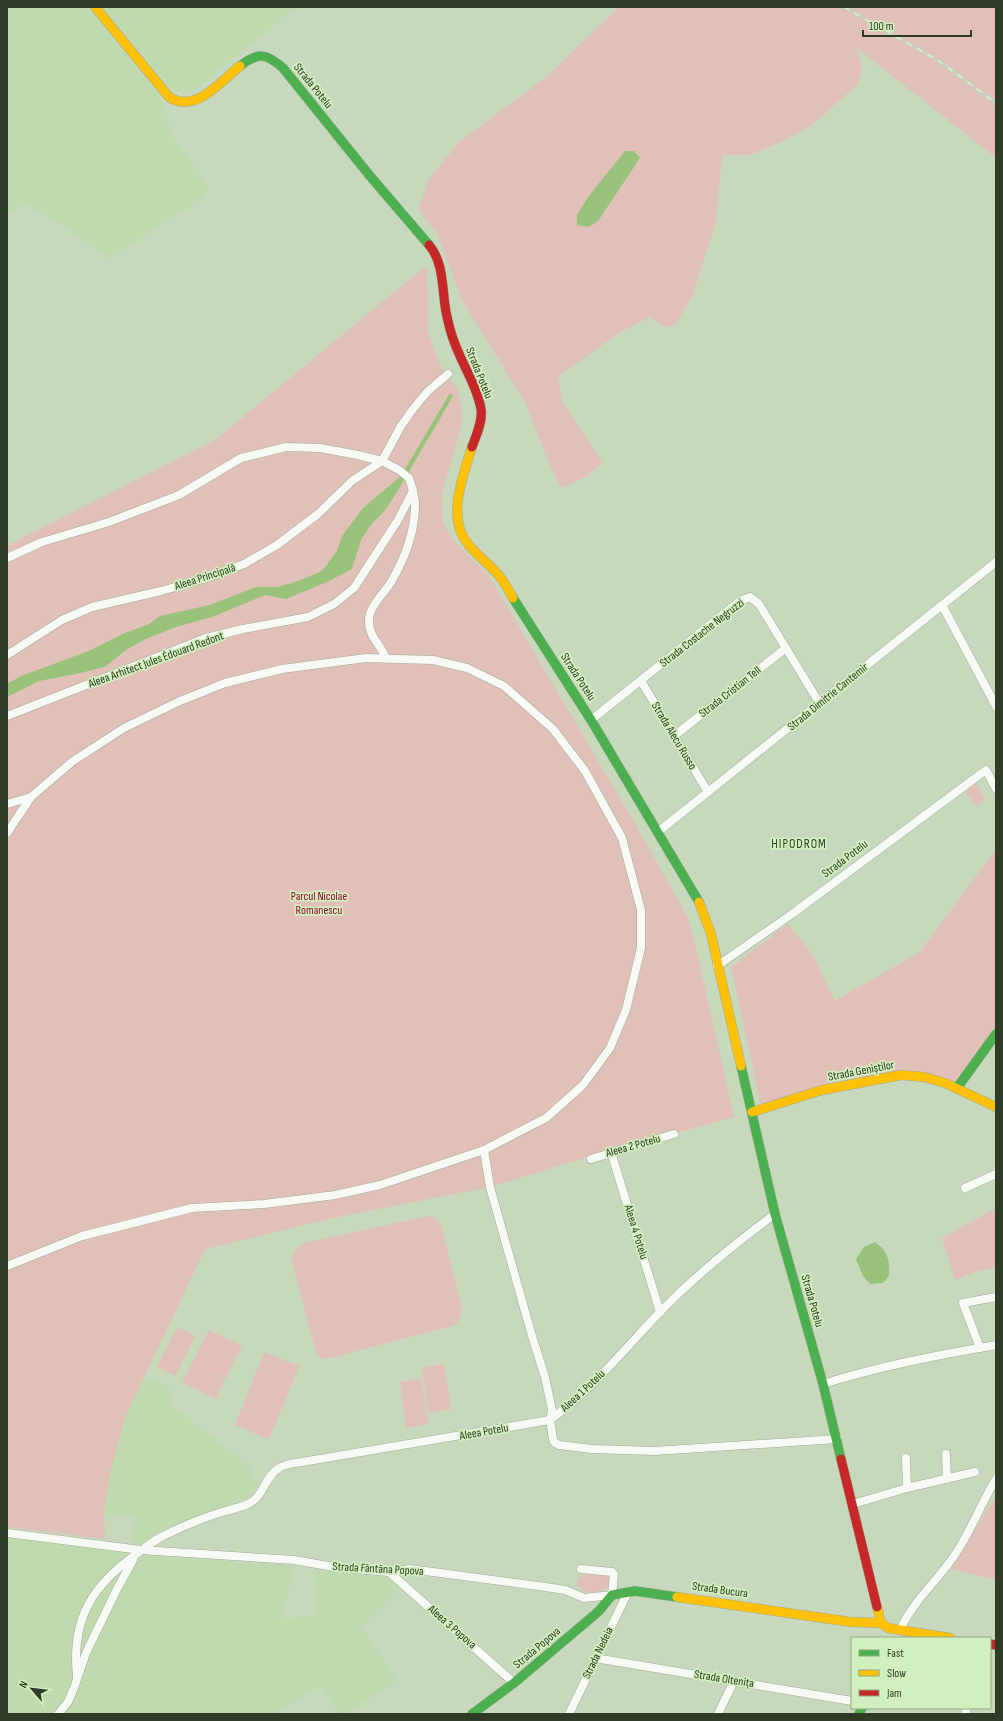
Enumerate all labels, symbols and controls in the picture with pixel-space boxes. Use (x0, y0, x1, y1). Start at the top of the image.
scale bar (863, 12, 971, 38)
text: 100 m (869, 19, 894, 34)
street label: Strada Potelu (290, 60, 336, 112)
street label: Strada Potelu (462, 345, 496, 401)
street label: Aleea Principală (172, 560, 238, 594)
street label: Strada Costache Negruzzi (657, 595, 747, 671)
street label: Aleea Arhitect Jules Édouard Redont (85, 628, 226, 692)
street label: Strada Potelu (557, 650, 599, 704)
street label: Strada Dimitrie Cantemir (785, 659, 872, 734)
street label: Strada Cristian Tell (696, 663, 764, 721)
street label: Strada Alecu Russo (648, 699, 700, 773)
district label: HIPODROM (771, 836, 827, 852)
street label: Strada Potelu (819, 837, 871, 881)
park label: Parcul Nicolae Romanescu (291, 889, 347, 918)
street label: Strada Geniștilor (827, 1057, 896, 1085)
street label: Aleea 2 Potelu (603, 1131, 662, 1161)
street label: Aleea 4 Potelu (620, 1202, 651, 1261)
street label: Strada Potelu (797, 1273, 827, 1329)
street label: Aleea 1 Potelu (557, 1367, 608, 1416)
street label: Aleea Potelu (457, 1420, 510, 1444)
street label: Strada Fântâna Popova (332, 1559, 424, 1579)
street label: Strada Bucura (691, 1579, 749, 1601)
street label: Aleea 3 Popova (424, 1601, 480, 1652)
street label: Strada Popova (510, 1624, 564, 1672)
street label: Strada Nedeia (579, 1624, 617, 1681)
legend (851, 1637, 991, 1709)
text: Fast (887, 1646, 904, 1661)
text: Slow (887, 1666, 906, 1681)
street label: Strada Oltenița (693, 1667, 755, 1691)
north arrow (12, 1669, 52, 1709)
text: N (16, 1679, 31, 1690)
text: Jam (886, 1686, 902, 1701)

